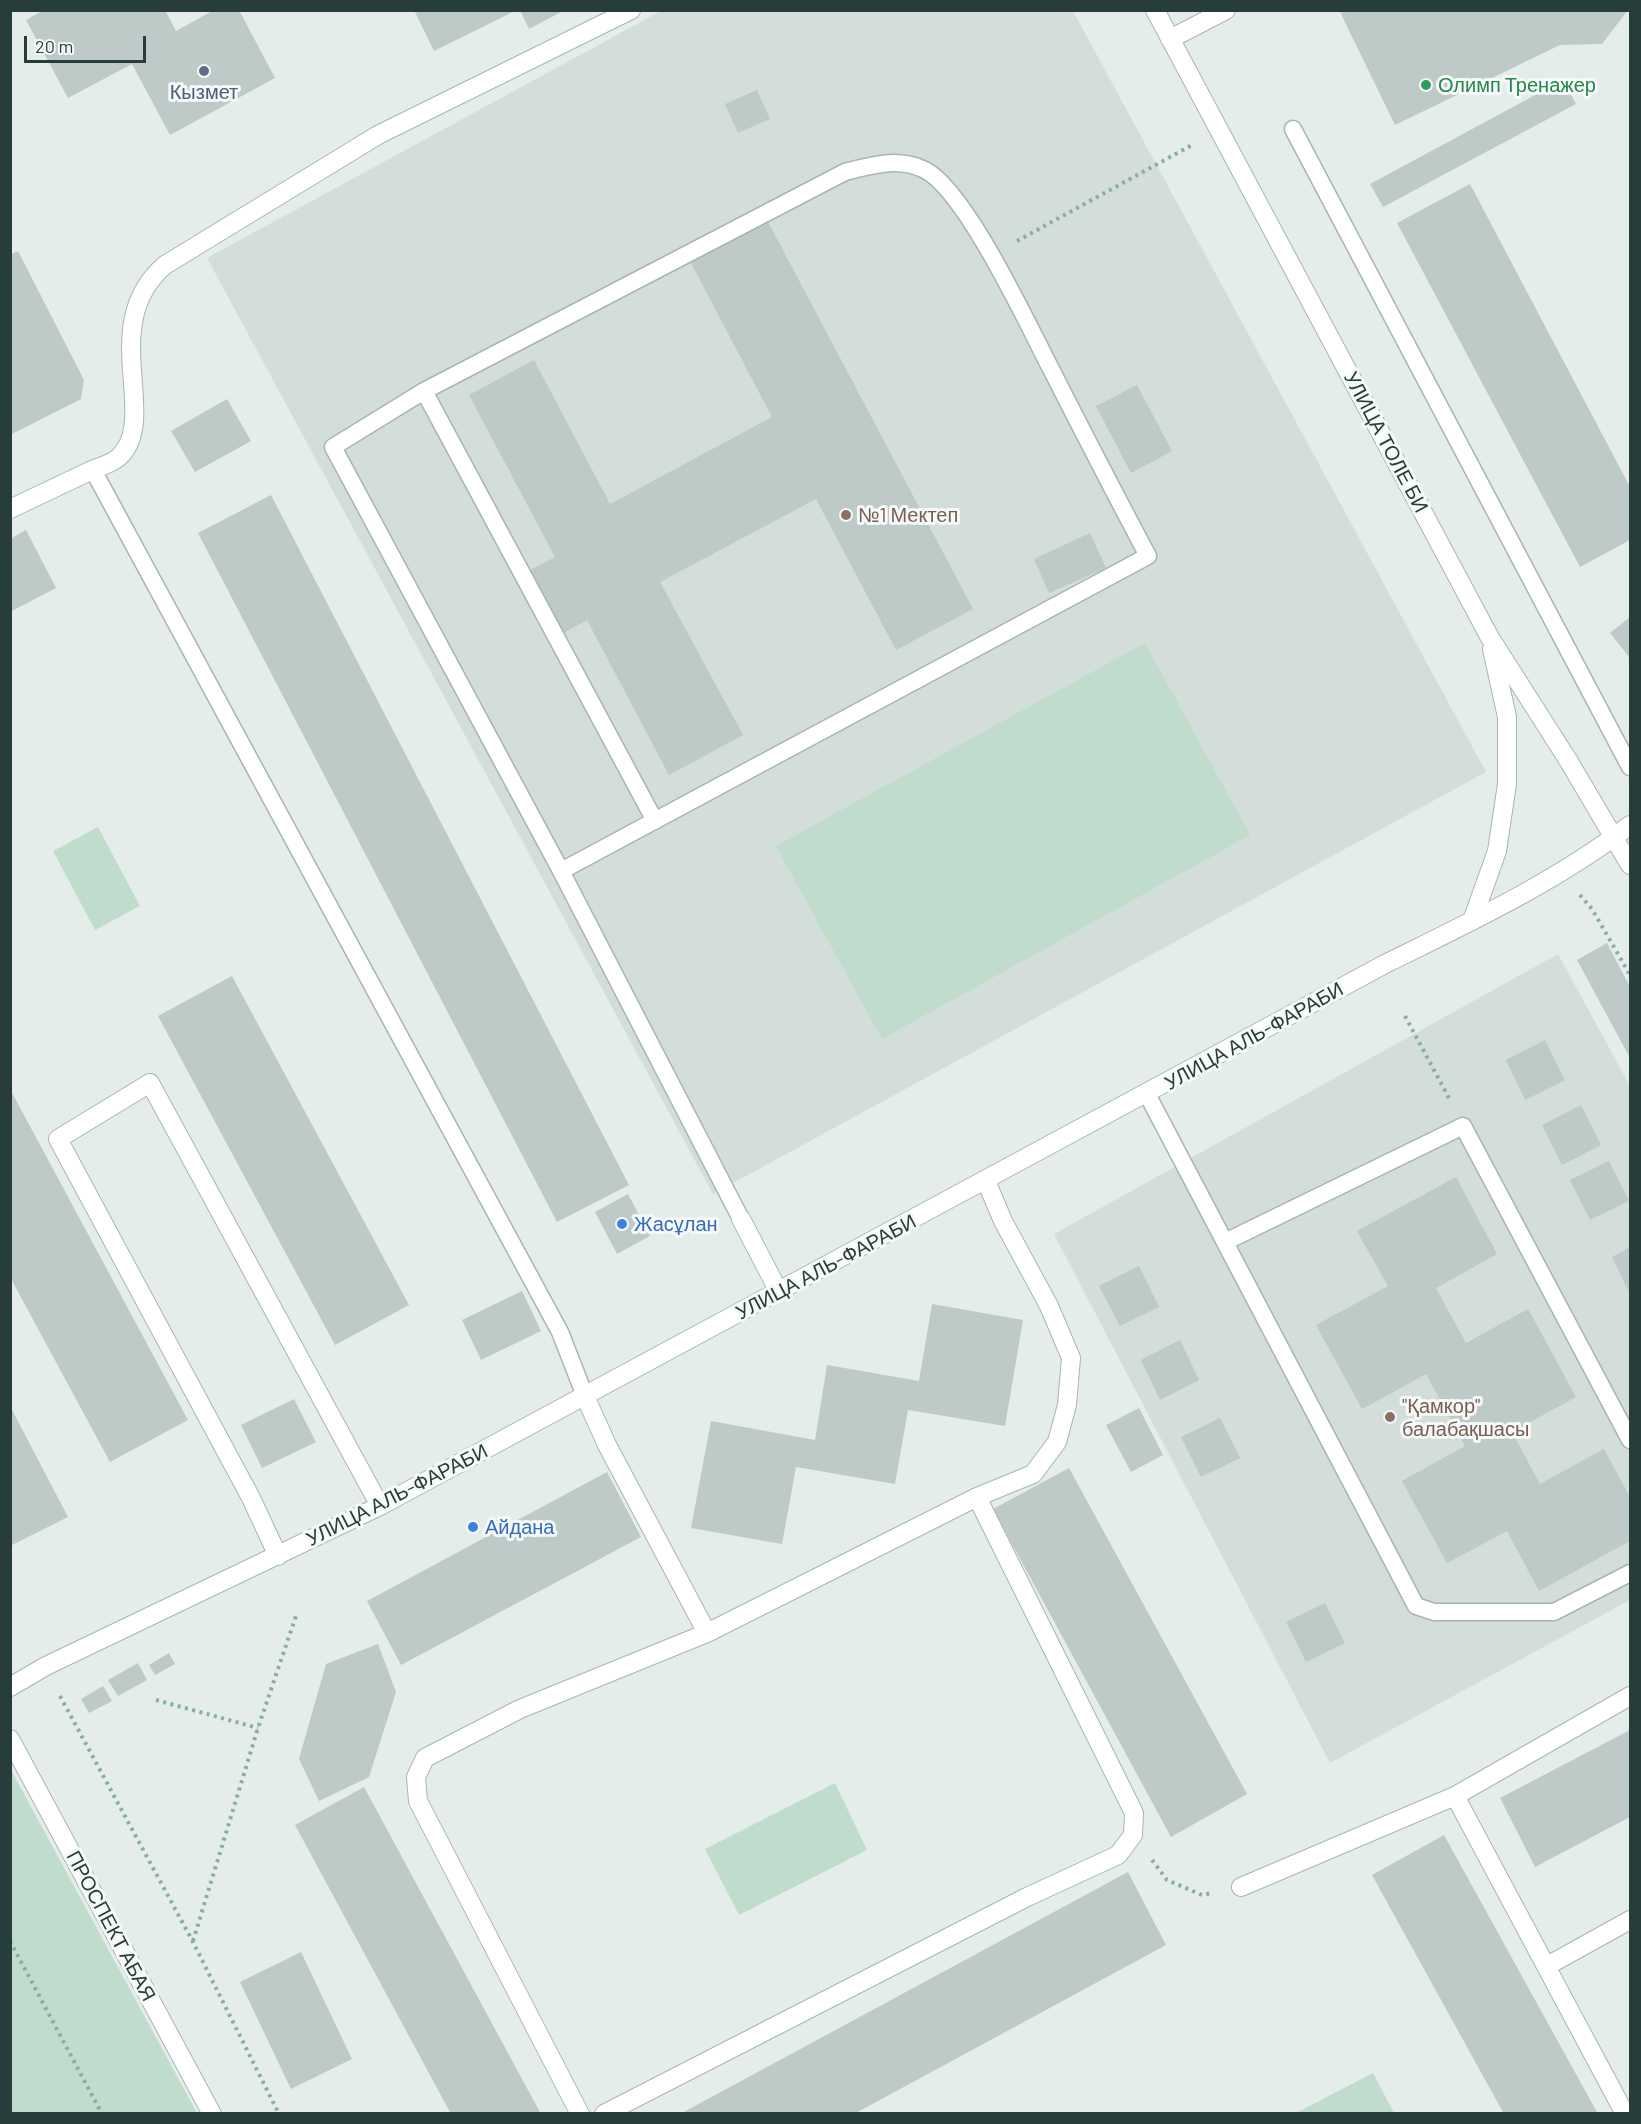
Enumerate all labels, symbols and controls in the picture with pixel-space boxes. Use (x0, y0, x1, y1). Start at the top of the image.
scale bar (27, 24, 148, 62)
text: 20 m (35, 35, 73, 57)
marker: Кызмет (197, 64, 211, 78)
place label: Олимп Тренажер (1438, 73, 1596, 97)
marker: Олимп Тренажер (1419, 78, 1433, 92)
place label: Кызмет (170, 80, 238, 104)
street label: УЛИЦА ТОЛЕ БИ (1339, 367, 1433, 517)
place label: №1 Мектеп (858, 503, 958, 527)
marker: №1 Мектеп (839, 508, 853, 522)
street label: УЛИЦА АЛЬ-ФАРАБИ (1160, 977, 1348, 1095)
street label: УЛИЦА АЛЬ-ФАРАБИ (732, 1209, 920, 1325)
place label: Жасұлан (634, 1212, 718, 1236)
marker: Жасұлан (615, 1217, 629, 1231)
place label: "Қамкор" балабақшасы (1402, 1394, 1529, 1441)
marker: "Қамкор" балабақшасы (1383, 1410, 1397, 1424)
street label: УЛИЦА АЛЬ-ФАРАБИ (302, 1439, 492, 1551)
place label: Айдана (485, 1515, 554, 1539)
marker: Айдана (466, 1520, 480, 1534)
street label: ПРОСПЕКТ АБАЯ (61, 1847, 161, 2005)

